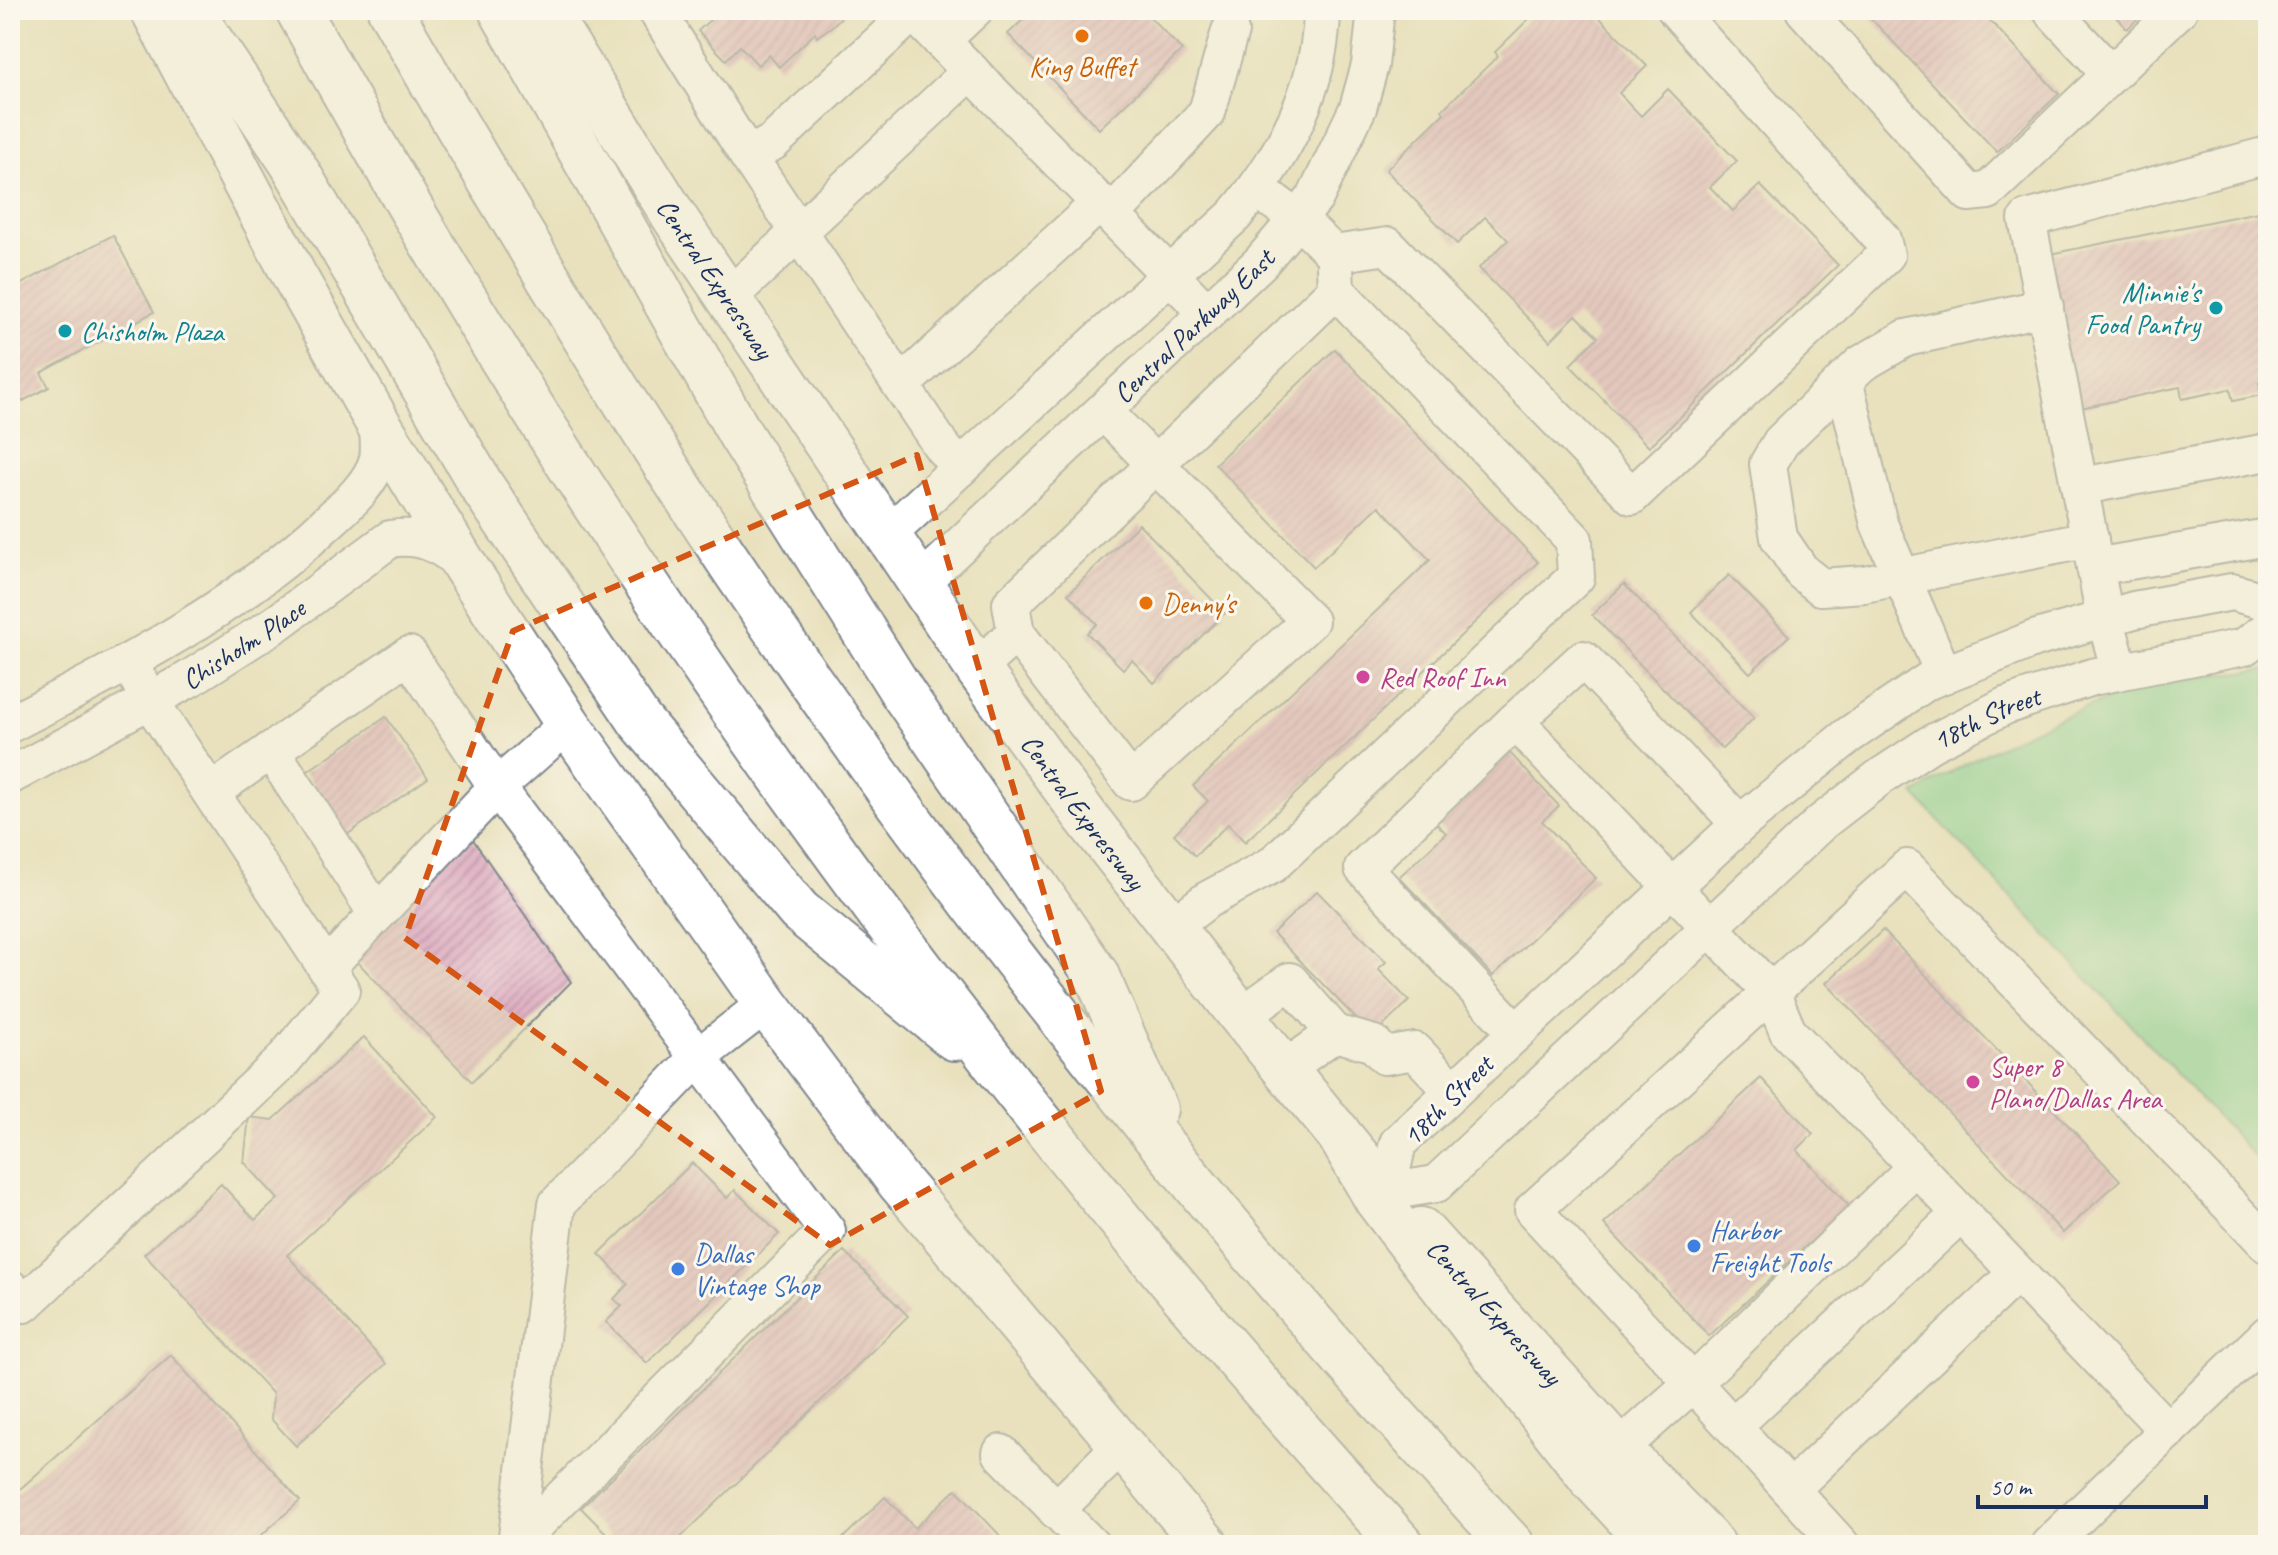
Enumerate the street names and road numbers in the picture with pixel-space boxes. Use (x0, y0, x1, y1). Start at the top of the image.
street label: Central Expressway (649, 192, 783, 368)
street label: Central Parkway East (1106, 240, 1284, 411)
street label: Chisholm Place (175, 590, 314, 697)
street label: 18th Street (1927, 678, 2047, 758)
street label: Central Expressway (1013, 727, 1154, 899)
street label: 18th Street (1395, 1046, 1502, 1153)
street label: Central Expressway (1419, 1231, 1571, 1394)

